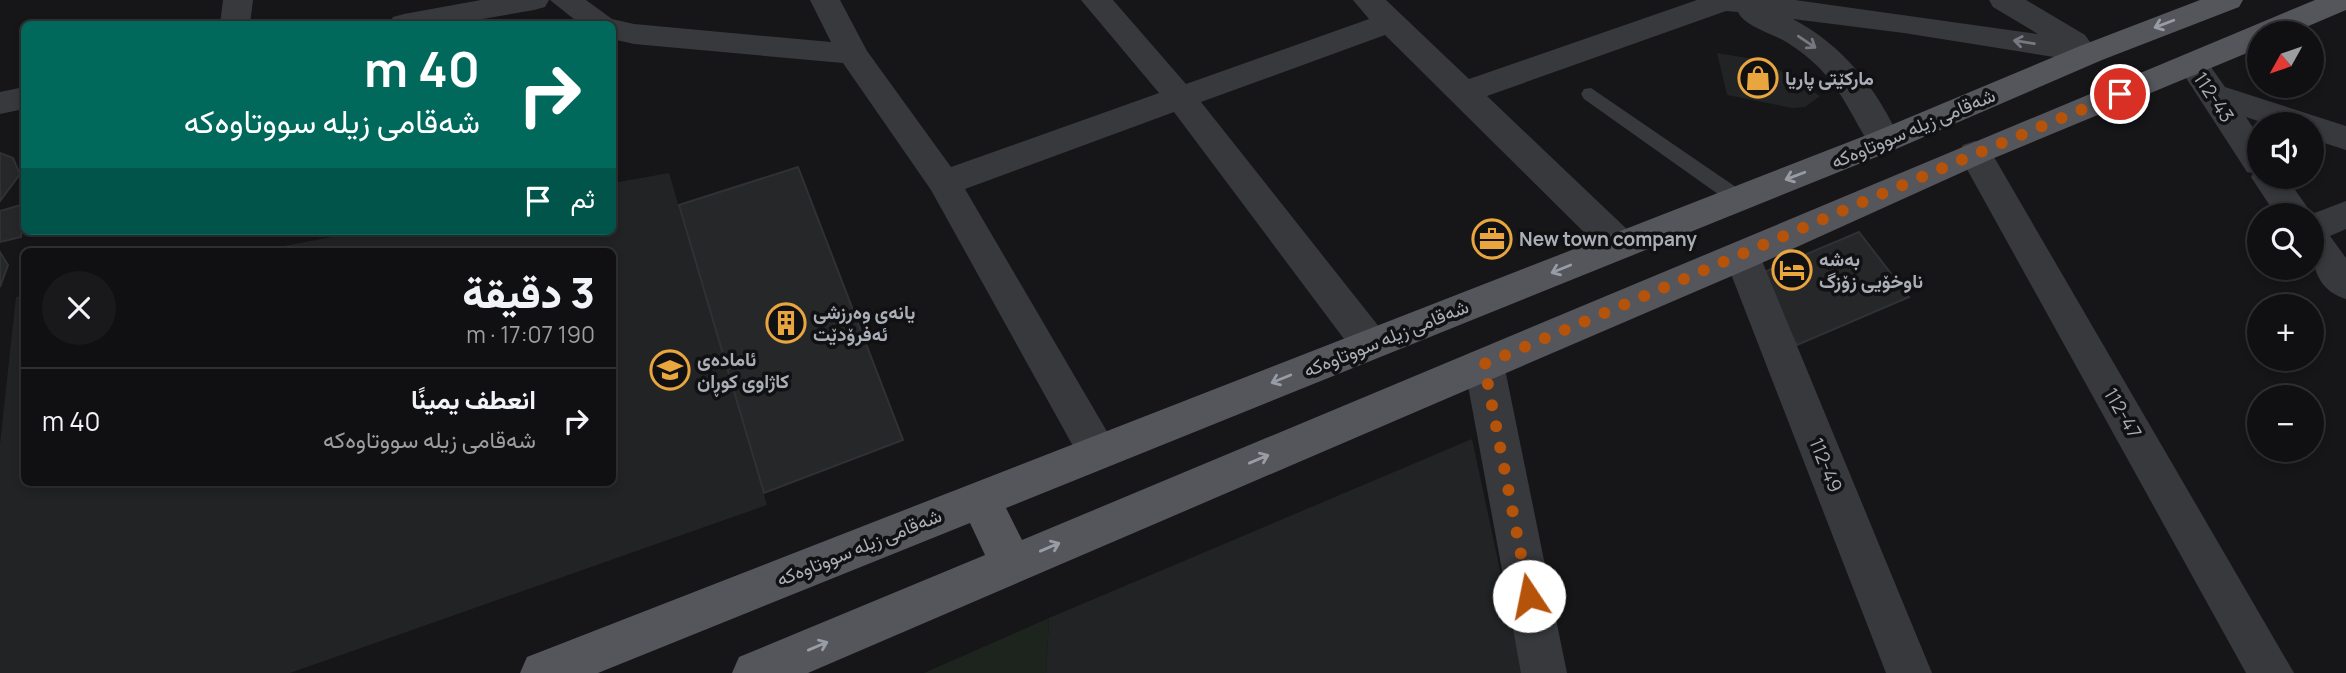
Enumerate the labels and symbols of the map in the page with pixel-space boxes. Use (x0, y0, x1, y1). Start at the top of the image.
one-way arrow (2154, 19, 2176, 32)
north arrow (2247, 21, 2324, 98)
one-way arrow (1797, 35, 1816, 49)
one-way arrow (2013, 35, 2036, 48)
shop icon: مارکێتی پاریا (1737, 57, 1779, 99)
pin (2090, 64, 2150, 124)
place label: مارکێتی پاریا (1785, 65, 1874, 92)
street label: 112-43 (2188, 67, 2240, 127)
street label: شەقامی زیلە سووتاوەکە (1827, 82, 1999, 174)
one-way arrow (1785, 171, 1807, 184)
office icon: New town company (1471, 218, 1513, 260)
place label: New town company (1519, 226, 1697, 252)
place label: بەشە ناوخۆیی زۆزگ (1819, 246, 1923, 294)
hotel icon: بەشە ناوخۆیی زۆزگ (1771, 249, 1813, 291)
one-way arrow (1550, 263, 1572, 276)
street label: شەقامی زیلە سووتاوەکە (1300, 293, 1472, 383)
place label: یانەی وەرزشی ئەفرۆدێت (813, 299, 915, 347)
building icon: یانەی وەرزشی ئەفرۆدێت (765, 302, 807, 344)
place label: ئامادەی کاژاوی کوڕان (697, 346, 790, 397)
school or university icon: ئامادەی کاژاوی کوڕان (649, 349, 691, 391)
one-way arrow (1271, 374, 1292, 387)
street label: 112-47 (2098, 383, 2148, 443)
street label: 112-49 (1803, 434, 1849, 496)
one-way arrow (1248, 452, 1270, 465)
street label: شەقامی زیلە سووتاوەکە (773, 502, 945, 592)
one-way arrow (1038, 540, 1060, 553)
position arrow (1492, 559, 1566, 633)
one-way arrow (807, 639, 828, 652)

